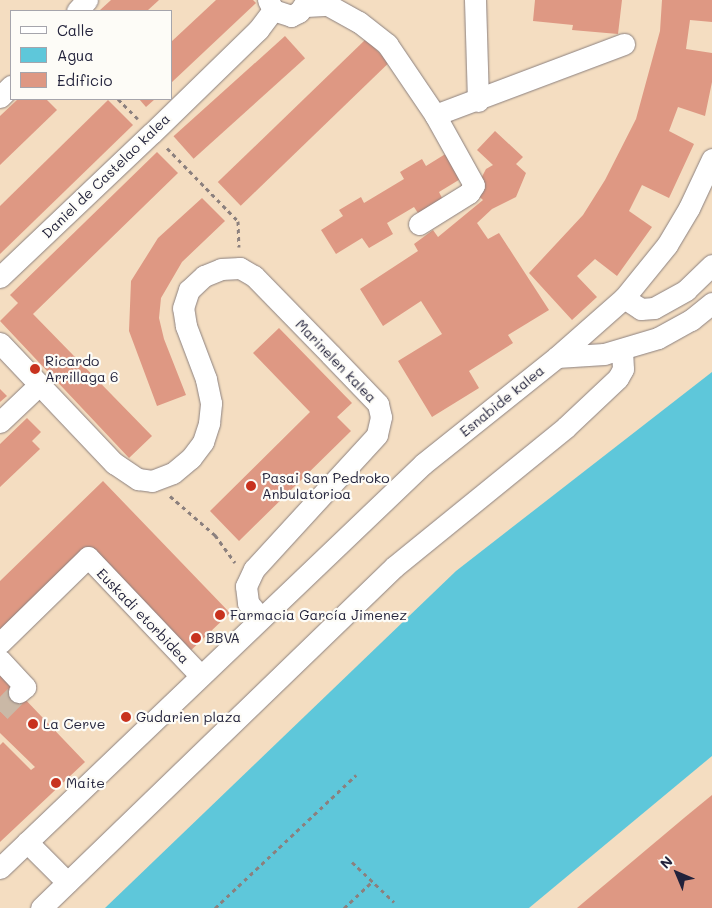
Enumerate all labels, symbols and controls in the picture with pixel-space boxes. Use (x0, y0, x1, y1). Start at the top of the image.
legend (10, 10, 172, 100)
text: Calle (57, 20, 94, 40)
text: Agua (57, 45, 94, 65)
text: Edificio (57, 70, 112, 90)
street label: Daniel de Castelao kalea (38, 110, 174, 242)
street label: Marinelen kalea (292, 316, 380, 406)
place label: Ricardo Arrillaga 6 (45, 353, 119, 386)
street label: Esnabide kalea (456, 362, 548, 440)
marker: Ricardo Arrillaga 6 (29, 363, 41, 375)
place label: Pasai San Pedroko Anbulatorioa (262, 470, 390, 502)
marker: Pasai San Pedroko Anbulatorioa (244, 479, 258, 493)
street label: Euskadi etorbidea (93, 565, 193, 667)
place label: Farmacia García Jimenez (230, 607, 407, 623)
marker: Farmacia García Jimenez (214, 609, 226, 621)
place label: BBVA (206, 630, 240, 646)
marker: BBVA (190, 632, 202, 644)
place label: Gudarien plaza (136, 709, 241, 725)
marker: Gudarien plaza (120, 711, 132, 723)
place label: La Cerve (43, 716, 105, 732)
marker: La Cerve (27, 718, 39, 730)
place label: Maite (66, 775, 105, 791)
marker: Maite (50, 777, 62, 789)
north arrow (652, 848, 702, 898)
text: N (656, 852, 677, 873)

